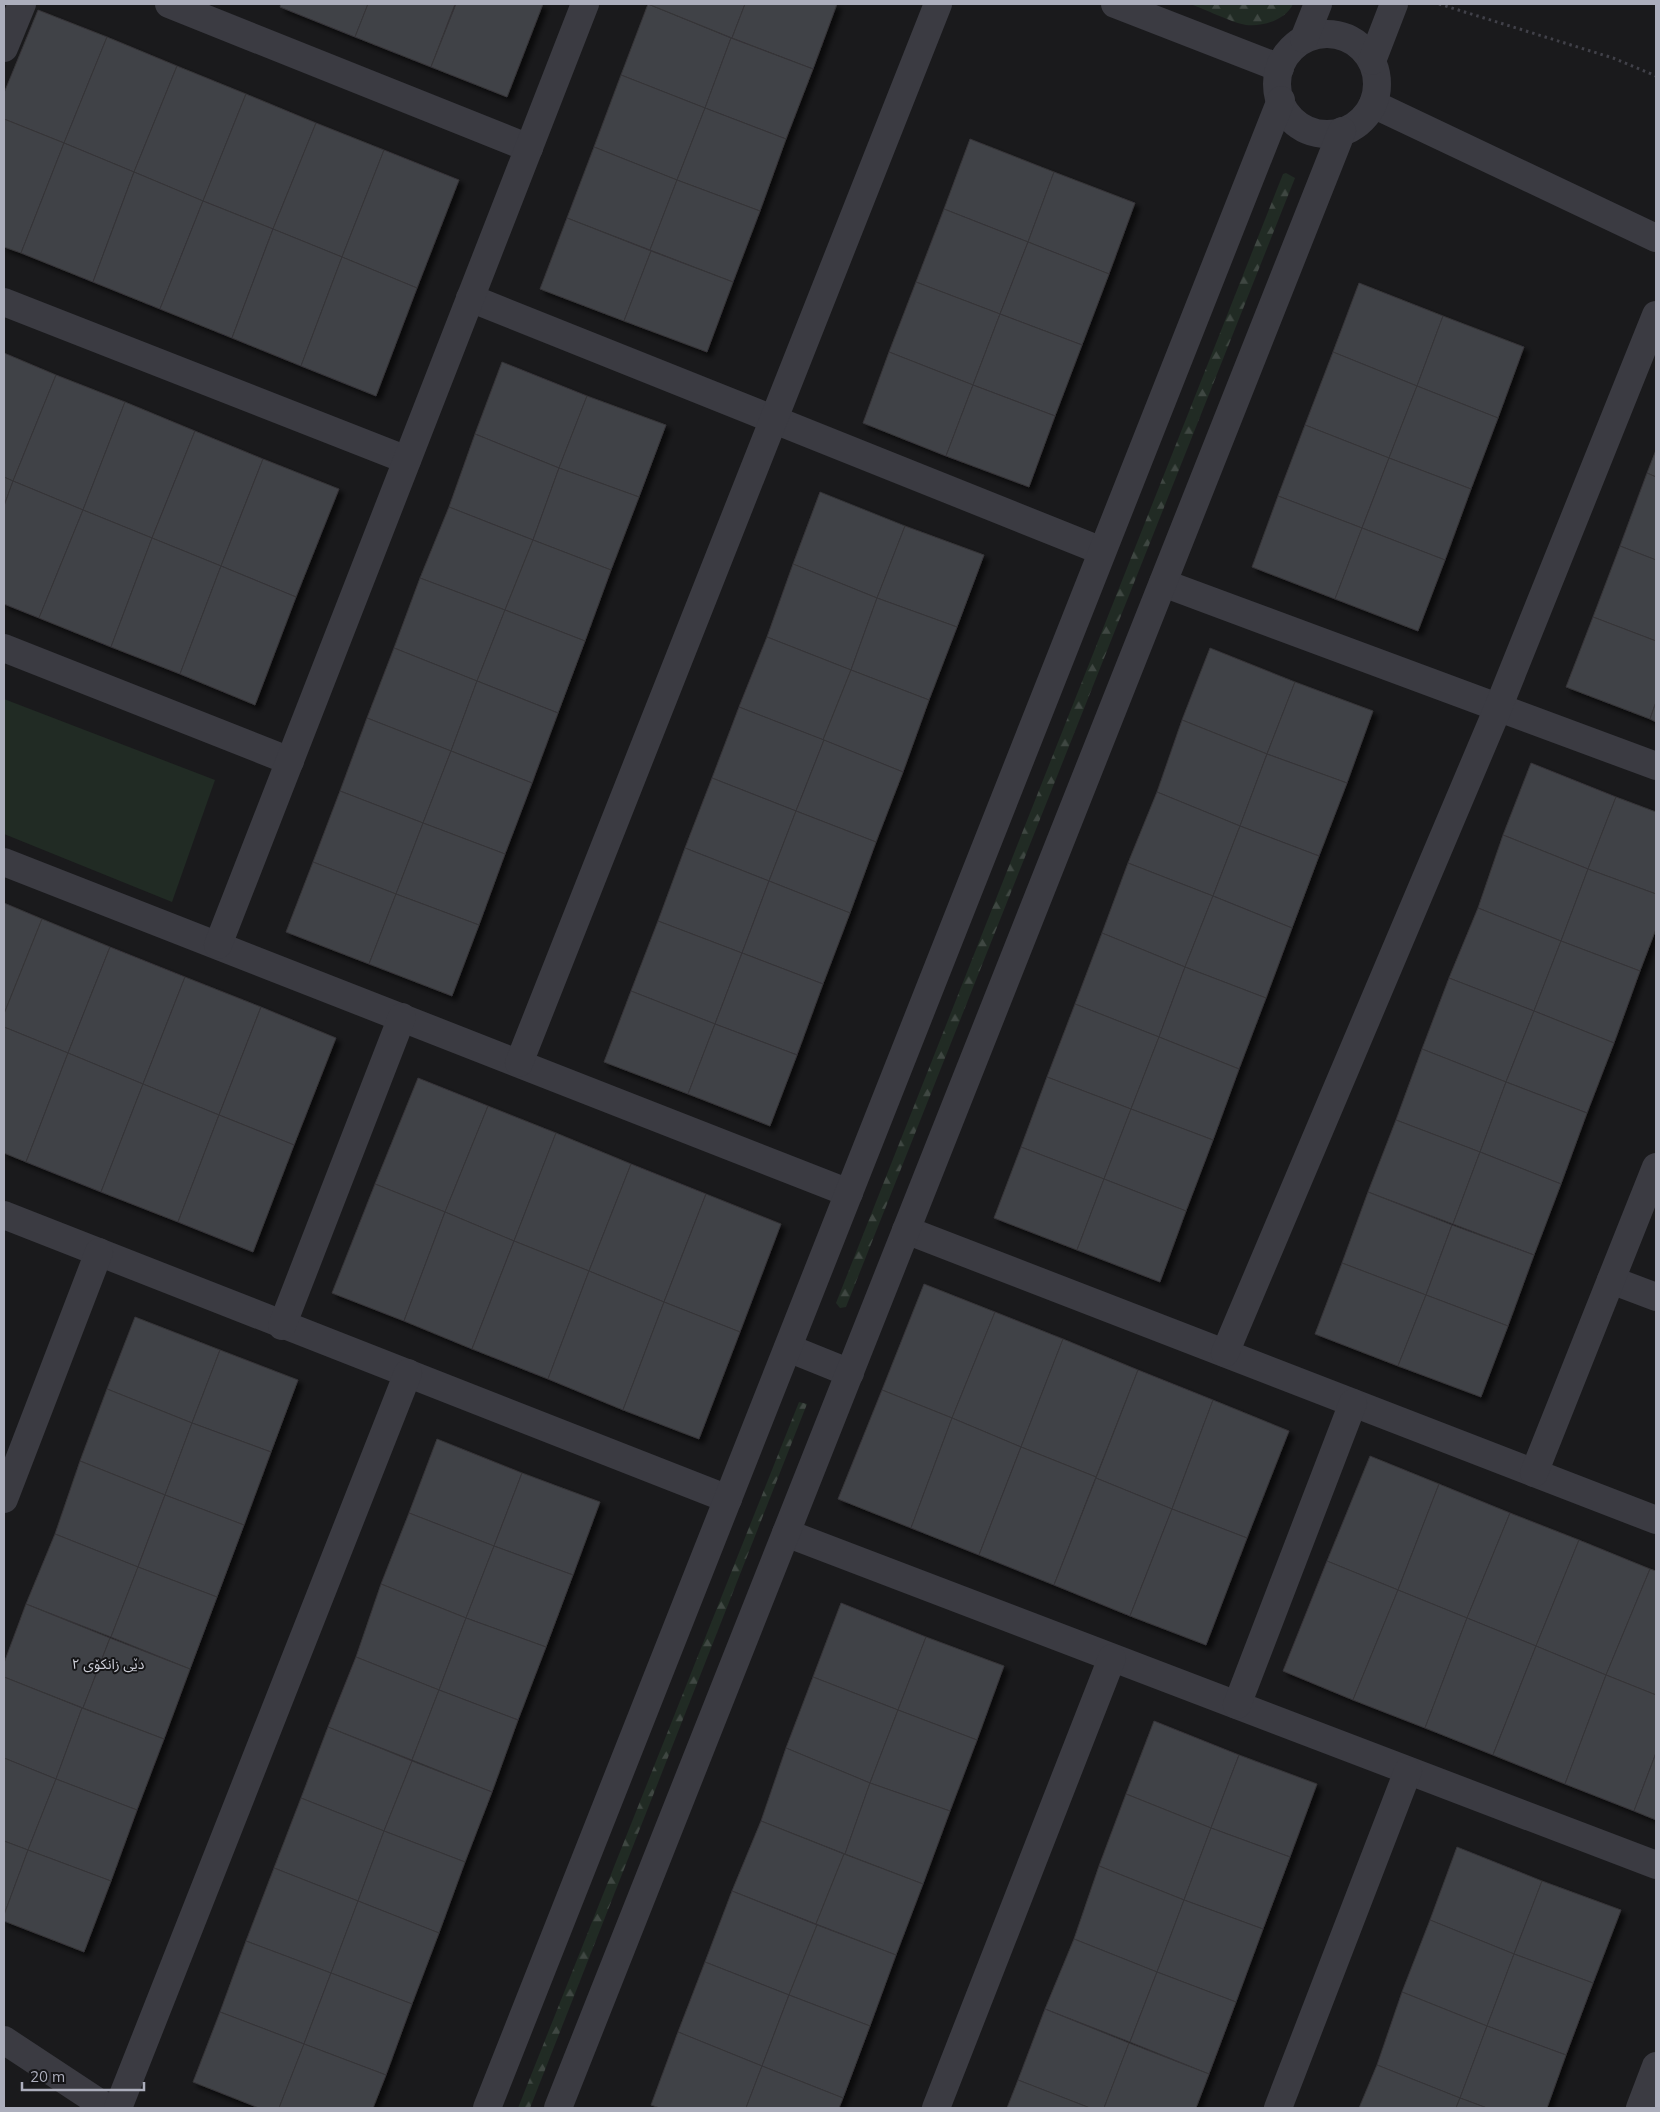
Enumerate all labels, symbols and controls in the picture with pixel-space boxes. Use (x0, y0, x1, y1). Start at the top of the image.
district label: دێی زانکۆی ٢ (72, 1655, 145, 1673)
scale bar (22, 2060, 145, 2092)
text: 20 m (30, 2067, 65, 2086)

